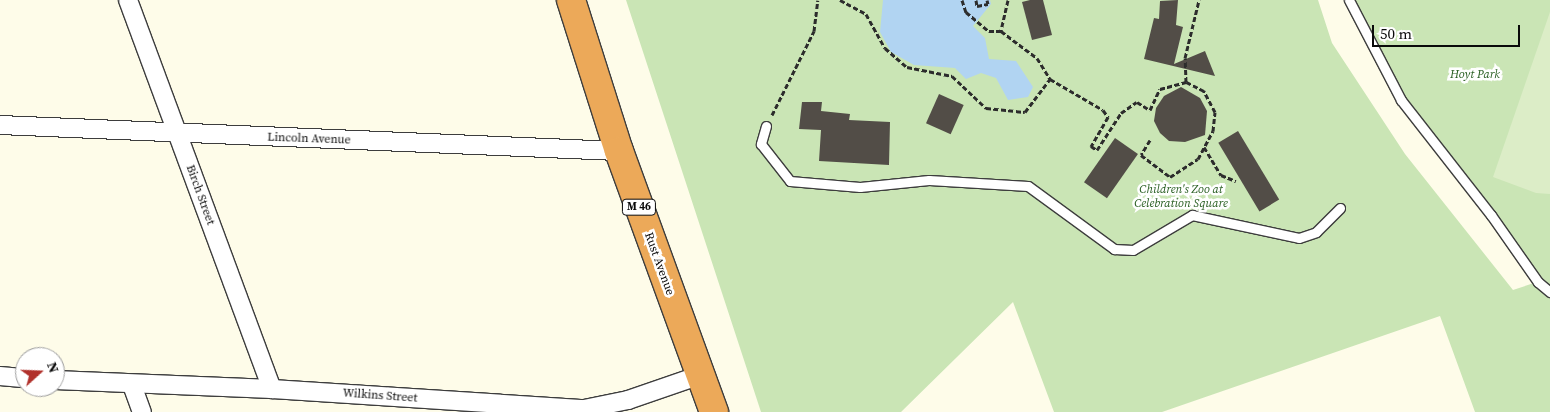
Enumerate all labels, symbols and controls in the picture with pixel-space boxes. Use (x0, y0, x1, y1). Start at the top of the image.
scale bar (1375, 15, 1522, 47)
text: 50 m (1380, 23, 1412, 44)
park label: Hoyt Park (1450, 68, 1500, 82)
street label: Lincoln Avenue (267, 130, 351, 148)
street label: Birch Street (182, 163, 218, 227)
park label: Children's Zoo at Celebration Square (1134, 183, 1228, 211)
road number: M 46 (622, 198, 656, 216)
street label: Rust Avenue (641, 231, 677, 297)
north arrow (15, 347, 65, 397)
text: N (42, 359, 64, 375)
street label: Wilkins Street (342, 386, 418, 406)

